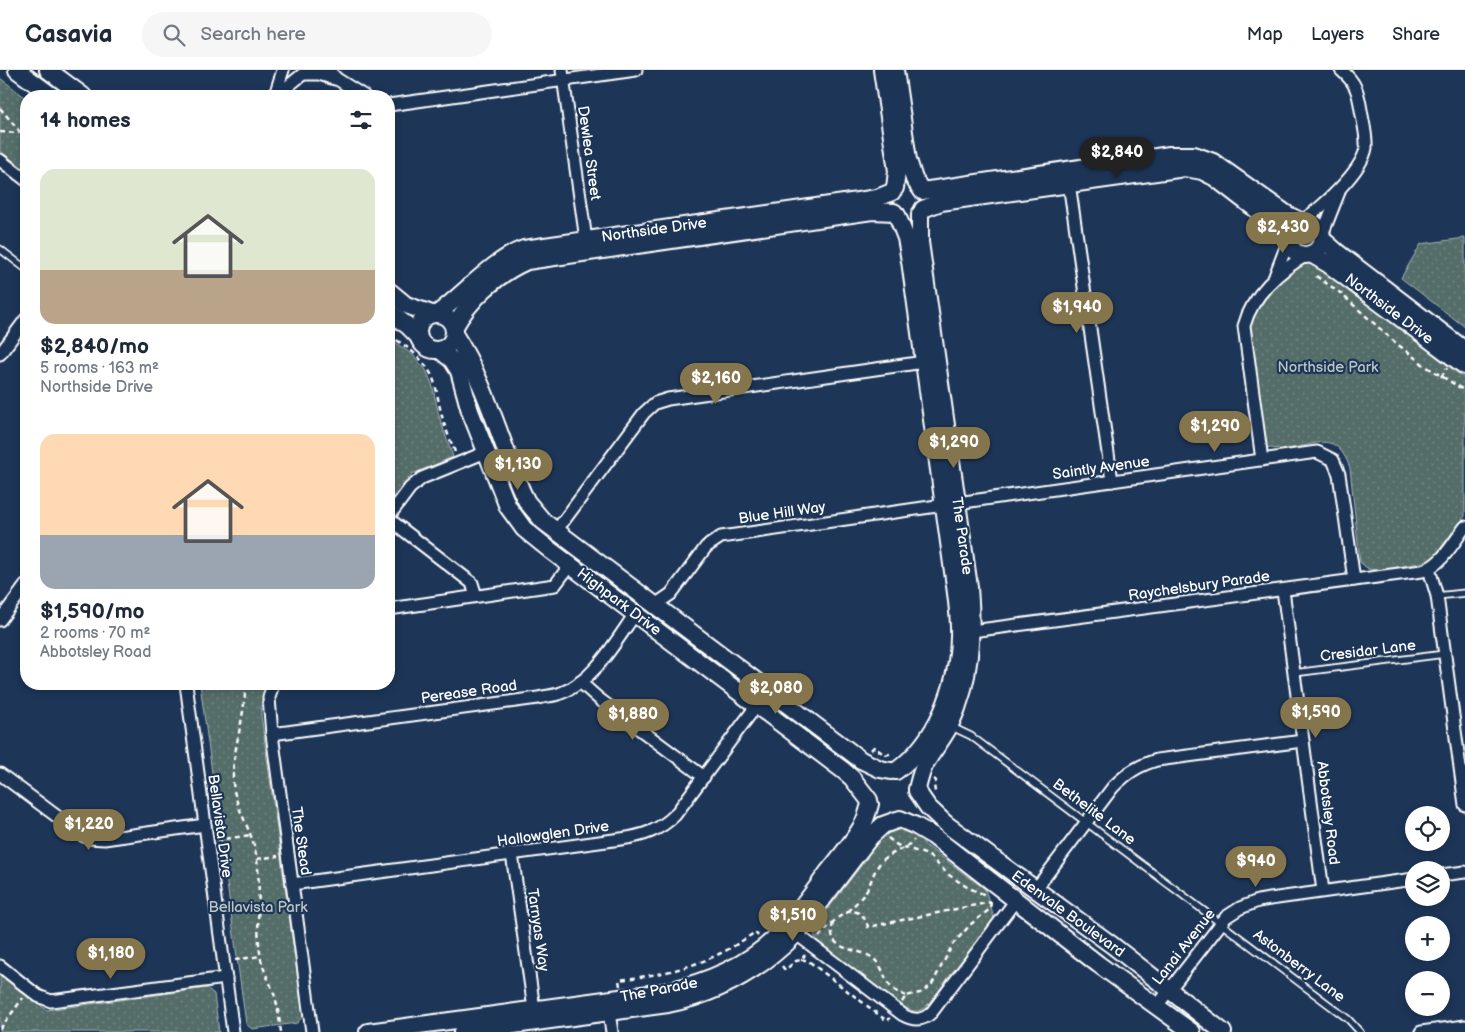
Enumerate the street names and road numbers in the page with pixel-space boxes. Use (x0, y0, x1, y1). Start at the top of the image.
street label: Dewlea Street (573, 105, 605, 202)
street label: Northside Drive (600, 213, 708, 247)
street label: Northside Drive (1341, 270, 1437, 349)
street label: Saintly Avenue (1051, 452, 1151, 484)
street label: The Parade (947, 496, 977, 576)
street label: Blue Hill Way (737, 497, 827, 529)
street label: Highpark Drive (573, 564, 665, 640)
street label: Raychelsbury Parade (1127, 567, 1271, 605)
street label: Cresidar Lane (1319, 636, 1417, 666)
street label: Perease Road (420, 676, 518, 708)
street label: Abbotsley Road (1312, 760, 1344, 866)
street label: Bellavista Drive (203, 773, 237, 879)
street label: Bethelite Lane (1049, 775, 1139, 849)
street label: The Stead (287, 806, 315, 876)
street label: Hallowglen Drive (496, 817, 610, 851)
street label: Edenvale Boulevard (1007, 866, 1129, 962)
street label: Tarnyas Way (523, 887, 553, 973)
street label: Lanai Avenue (1148, 905, 1220, 989)
street label: Astonberry Lane (1249, 925, 1349, 1007)
street label: The Parade (619, 973, 699, 1007)

